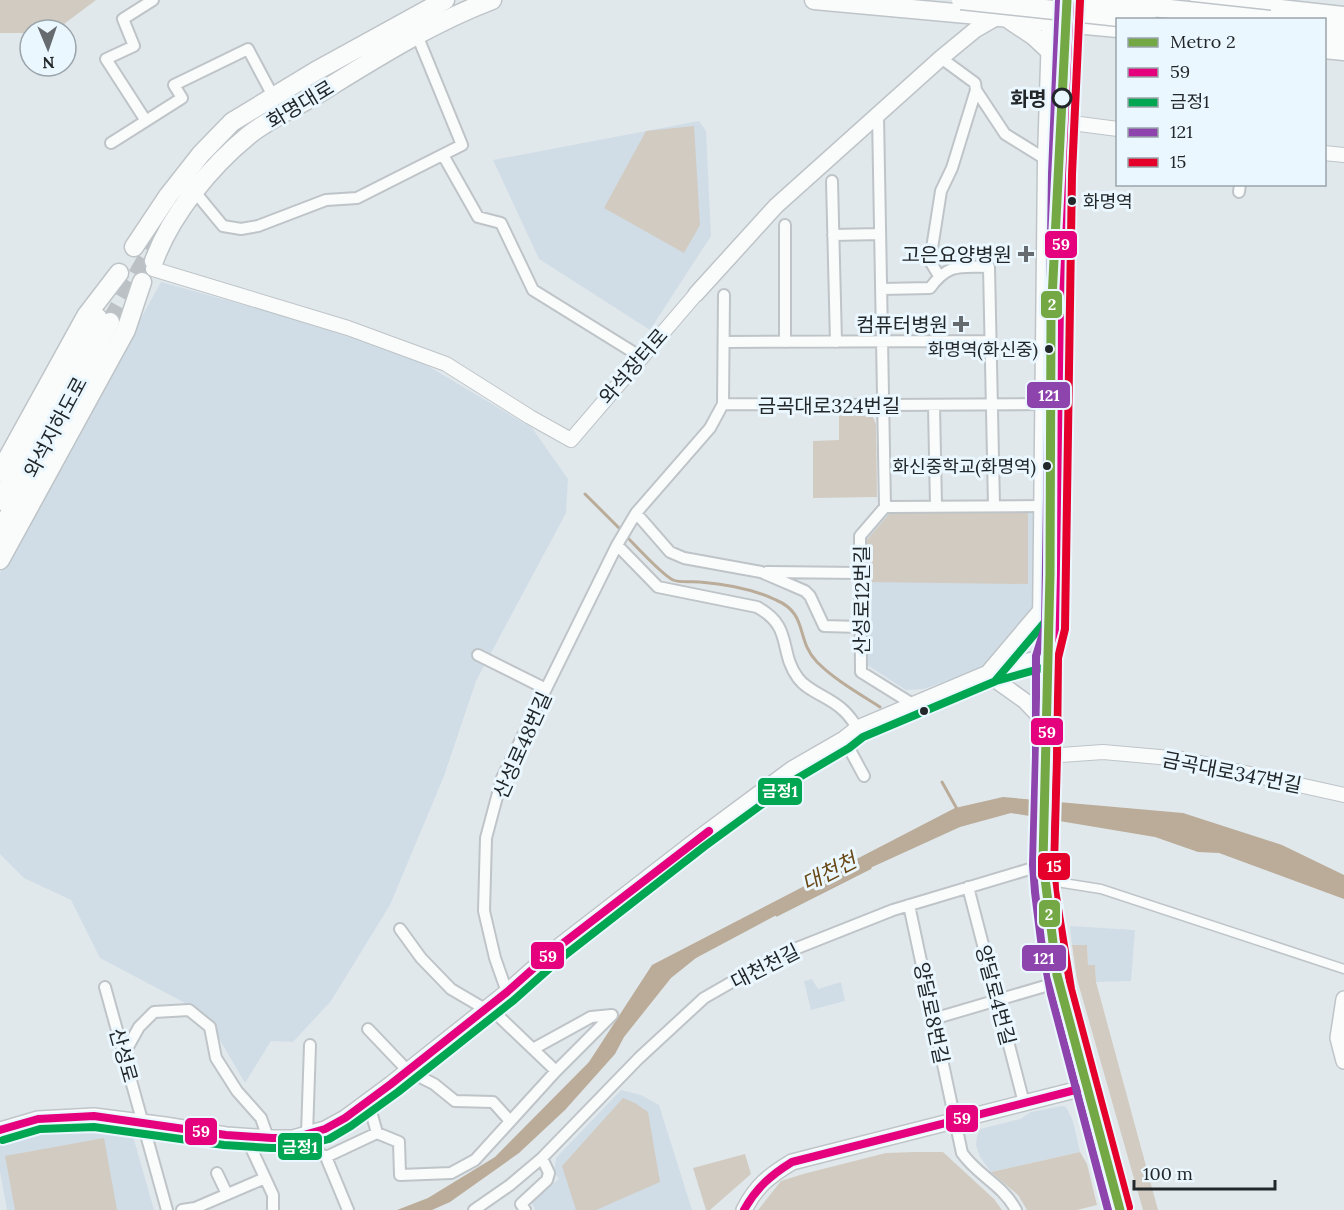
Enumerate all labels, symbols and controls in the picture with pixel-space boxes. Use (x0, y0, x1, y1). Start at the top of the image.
north arrow (18, 18, 78, 78)
legend (1116, 18, 1326, 186)
text: Metro 2 (1170, 30, 1236, 53)
text: N (42, 53, 55, 73)
text: 59 (1170, 60, 1190, 83)
street label: 화명대로 (262, 74, 338, 134)
place label: 화명 (1010, 86, 1047, 111)
marker: 화명 (1052, 88, 1072, 108)
text: 금정1 (1170, 90, 1210, 113)
text: 121 (1170, 120, 1193, 143)
text: 15 (1170, 150, 1186, 173)
place label: 화명역 (1083, 190, 1133, 213)
marker: 화명역 (1066, 195, 1078, 207)
line badge: 59 (1044, 230, 1078, 259)
text: 59 (1052, 234, 1070, 254)
place label: 고은요양병원 (902, 242, 1012, 267)
marker: 고은요양병원 (1017, 245, 1035, 263)
line badge: 2 (1040, 290, 1063, 319)
text: 2 (1048, 294, 1056, 314)
place label: 컴퓨터병원 (856, 312, 948, 337)
marker: 컴퓨터병원 (952, 315, 970, 333)
street label: 와석장터로 (593, 323, 673, 409)
place label: 화명역(화신중) (928, 338, 1038, 361)
marker: 화명역(화신중) (1043, 343, 1055, 355)
street label: 와석지하도로 (18, 372, 92, 482)
line badge: 121 (1026, 381, 1071, 409)
text: 121 (1038, 385, 1060, 405)
street label: 금곡대로324번길 (758, 393, 900, 418)
place label: 화신중학교(화명역) (893, 455, 1036, 478)
marker: 화신중학교(화명역) (1041, 460, 1053, 472)
street label: 산성로12번길 (849, 545, 874, 655)
street label: 산성로48번길 (487, 688, 557, 802)
unlabelled marker (918, 705, 930, 717)
line badge: 59 (1030, 717, 1064, 746)
text: 59 (1038, 722, 1056, 742)
street label: 금곡대로347번길 (1160, 746, 1304, 798)
line badge: 금정1 (757, 777, 803, 806)
text: 금정1 (762, 781, 798, 801)
water label: 대천천 (797, 846, 863, 897)
line badge: 15 (1037, 852, 1071, 881)
text: 15 (1046, 856, 1062, 876)
line badge: 2 (1038, 899, 1061, 928)
text: 2 (1045, 904, 1053, 924)
street label: 대천천길 (727, 938, 803, 994)
line badge: 59 (530, 941, 565, 970)
street label: 양달로4번길 (971, 942, 1021, 1048)
line badge: 121 (1021, 944, 1067, 972)
text: 59 (539, 946, 557, 966)
text: 121 (1033, 948, 1055, 968)
street label: 양달로8번길 (909, 960, 955, 1066)
street label: 산성로 (104, 1025, 144, 1085)
line badge: 59 (945, 1104, 979, 1133)
text: 59 (953, 1108, 971, 1128)
line badge: 59 (184, 1117, 218, 1146)
text: 59 (192, 1121, 210, 1141)
line badge: 금정1 (277, 1132, 323, 1161)
text: 금정1 (282, 1137, 318, 1157)
scale bar (1134, 1153, 1275, 1191)
text: 100 m (1143, 1162, 1193, 1185)

